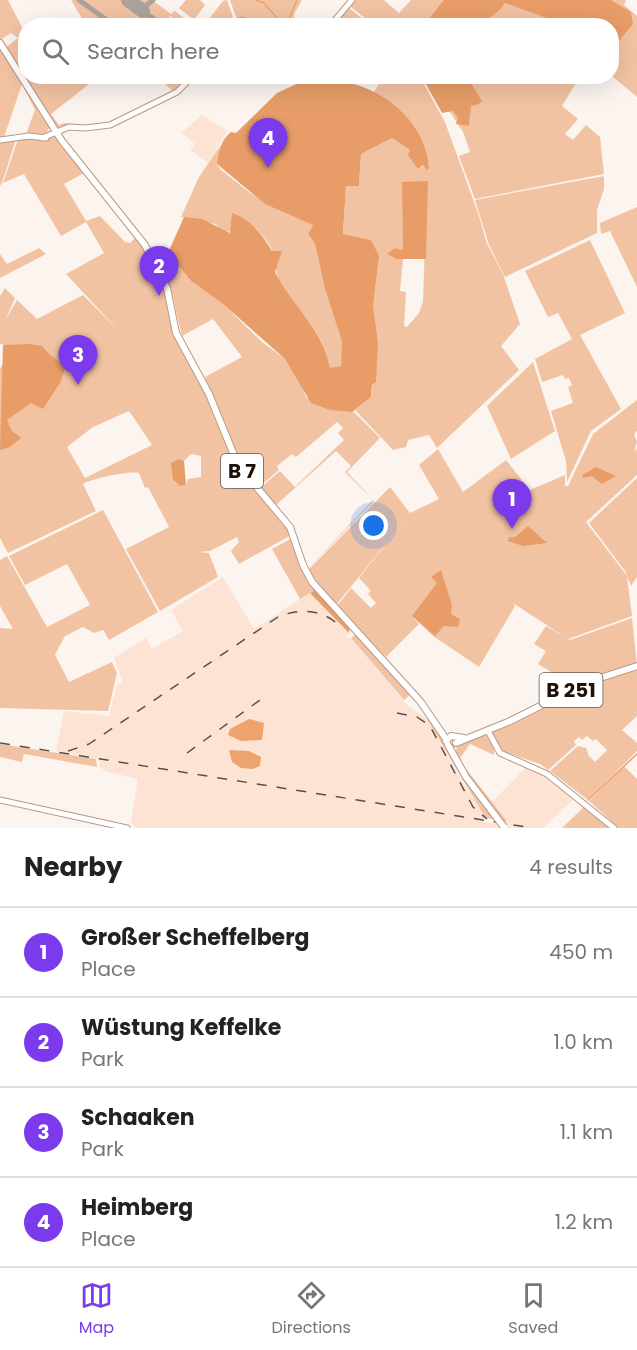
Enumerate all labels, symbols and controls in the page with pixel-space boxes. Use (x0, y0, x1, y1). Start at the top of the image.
search box (18, 18, 619, 84)
icon: search (39, 35, 72, 68)
text: Search here (87, 36, 220, 67)
pin: 4 (248, 118, 288, 168)
pin: 2 (140, 246, 178, 296)
pin: 3 (58, 336, 98, 385)
road number: B 7 (221, 454, 263, 488)
pin: 1 (492, 480, 532, 529)
your location (359, 511, 388, 540)
road number: B 251 (540, 673, 602, 707)
text: Nearby (24, 849, 122, 885)
text: 4 results (529, 853, 613, 881)
text: Großer Scheffelberg (81, 922, 310, 953)
text: 1 (40, 938, 47, 966)
text: 450 m (549, 938, 613, 966)
text: Place (81, 955, 136, 983)
text: Wüstung Keffelke (81, 1012, 281, 1043)
text: 2 (38, 1028, 49, 1056)
text: 1.0 km (554, 1028, 613, 1056)
text: Park (81, 1045, 124, 1073)
text: Schaaken (81, 1102, 195, 1133)
text: 3 (37, 1118, 50, 1146)
text: 1.1 km (560, 1118, 613, 1146)
text: Park (81, 1135, 124, 1163)
text: Heimberg (81, 1192, 193, 1223)
text: 4 (37, 1208, 50, 1236)
text: 1.2 km (555, 1208, 613, 1236)
text: Place (81, 1225, 136, 1253)
tab: Map (79, 1279, 114, 1340)
tab: Directions (272, 1279, 351, 1340)
tab: Saved (508, 1279, 558, 1340)

